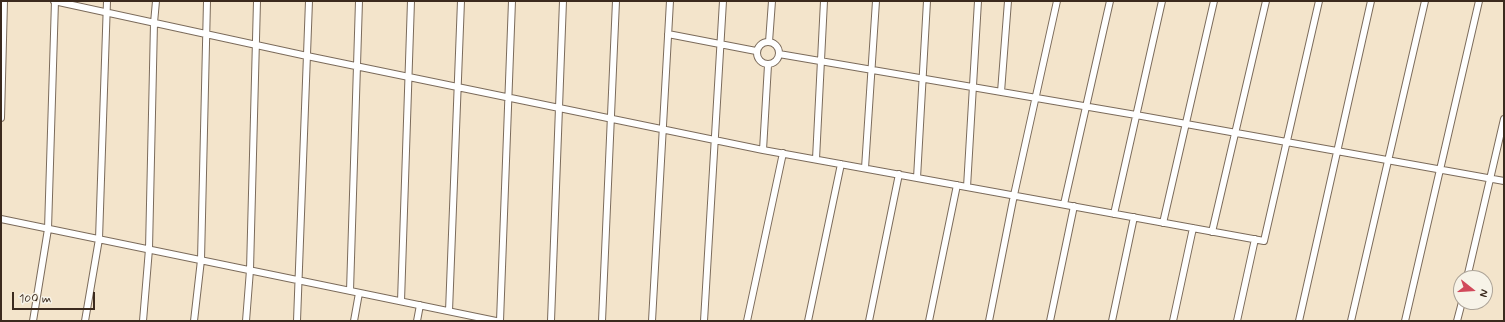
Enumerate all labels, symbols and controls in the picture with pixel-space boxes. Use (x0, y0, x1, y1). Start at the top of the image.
north arrow (1453, 270, 1493, 310)
scale bar (14, 284, 97, 310)
text: N (1476, 288, 1491, 299)
text: 100 m (19, 291, 51, 307)

